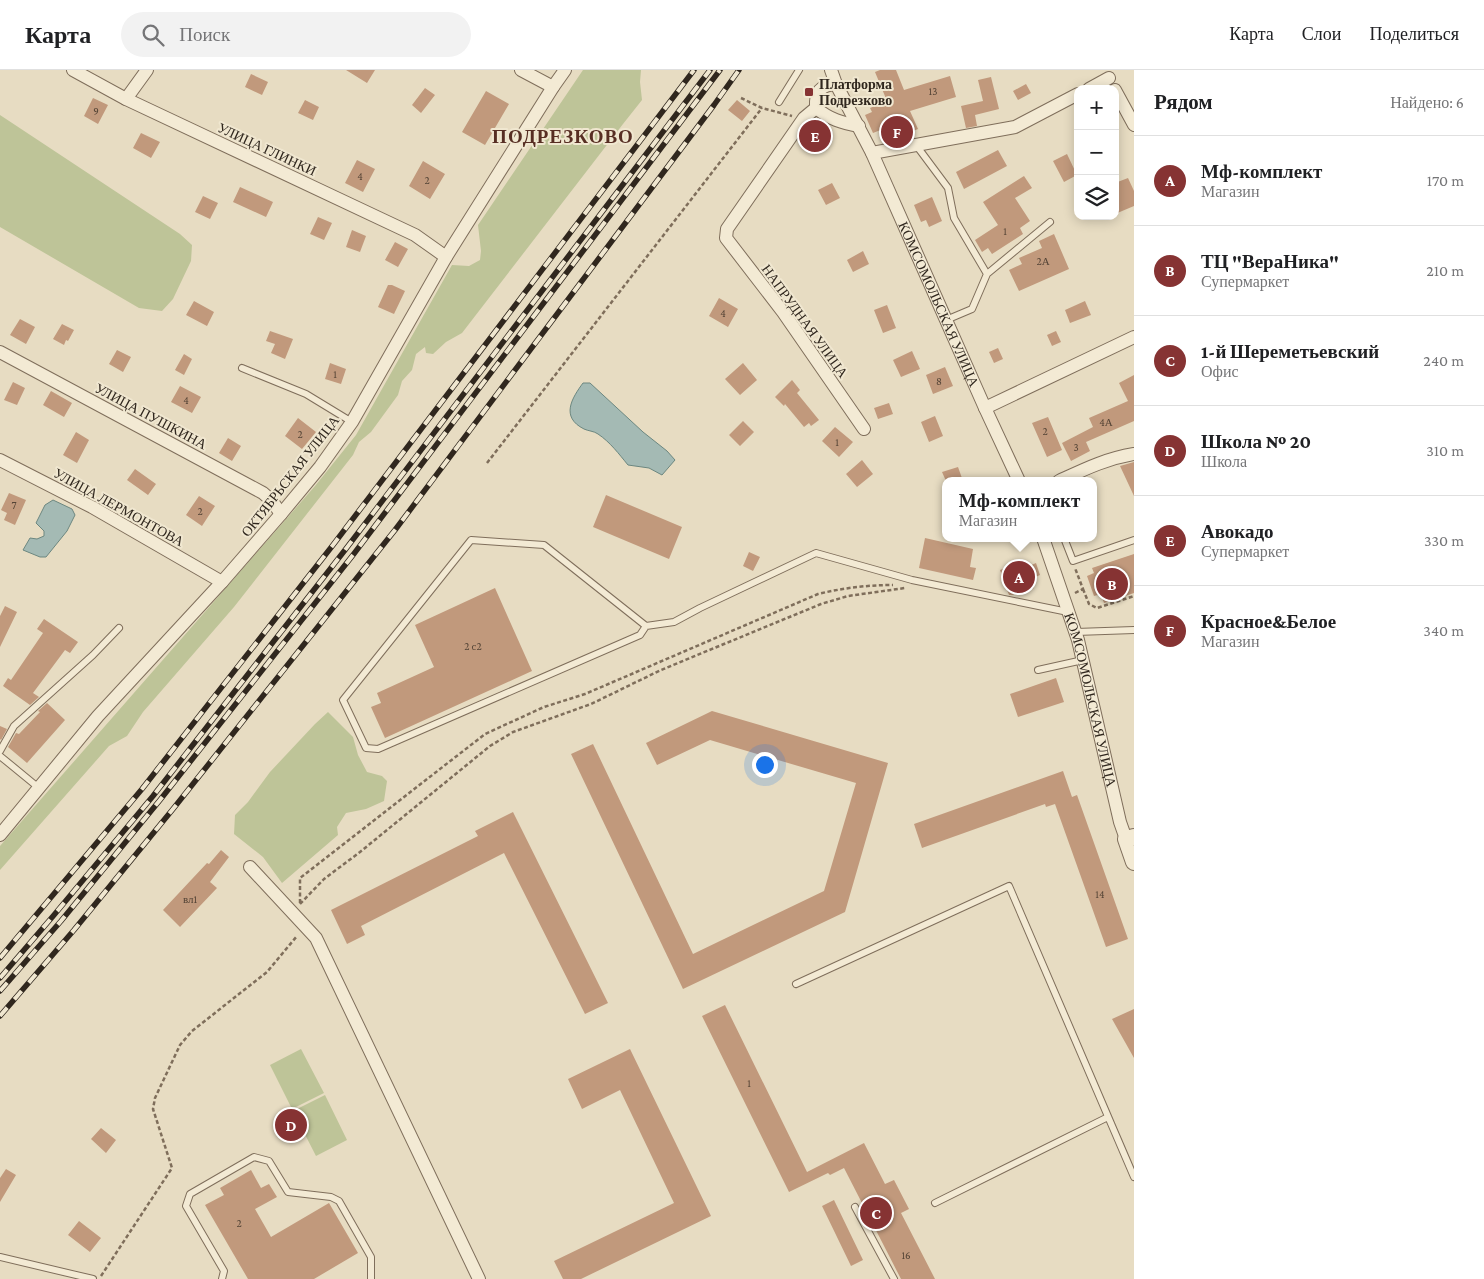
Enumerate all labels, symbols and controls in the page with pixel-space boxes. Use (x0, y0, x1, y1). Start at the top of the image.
search box (121, 12, 471, 57)
text: Карта (25, 21, 91, 48)
icon: search (139, 21, 167, 49)
text: Поиск (179, 24, 230, 45)
text: Карта (1229, 24, 1274, 44)
text: Слои (1302, 24, 1341, 44)
text: Поделиться (1369, 24, 1459, 44)
place label: Платформа Подрезково (819, 76, 892, 108)
house number: 13 (929, 85, 937, 97)
map controls (1074, 85, 1119, 220)
button: + (1074, 85, 1119, 130)
marker: Платформа Подрезково (803, 86, 815, 98)
text: Рядом (1154, 90, 1213, 114)
text: Найдено: 6 (1390, 94, 1464, 111)
house number: 9 (93, 105, 99, 117)
pin: F (881, 113, 913, 151)
pin: E (799, 117, 831, 155)
street label: УЛИЦА ГЛИНКИ (215, 119, 319, 179)
district label: ПОДРЕЗКОВО (492, 126, 634, 147)
button: − (1074, 130, 1119, 175)
text: Мф-комплект (1201, 161, 1322, 182)
house number: 4 (357, 170, 363, 182)
text: A (1165, 172, 1175, 189)
text: 170 m (1427, 172, 1464, 189)
house number: 2 (424, 174, 430, 186)
button: layers (1074, 175, 1119, 220)
text: Магазин (1201, 183, 1259, 200)
street label: КОМСОМОЛЬСКАЯ УЛИЦА (895, 219, 983, 390)
house number: 1 (1003, 225, 1007, 237)
text: ТЦ "ВераНика" (1201, 251, 1339, 272)
house number: 2А (1036, 255, 1050, 267)
street label: НАПРУДНАЯ УЛИЦА (759, 261, 852, 381)
text: B (1165, 262, 1175, 279)
text: 210 m (1426, 262, 1464, 279)
text: Супермаркет (1201, 273, 1289, 290)
house number: 4 (720, 307, 726, 319)
text: 1-й Шереметьевский (1201, 341, 1379, 362)
text: C (1165, 352, 1175, 369)
text: 240 m (1423, 352, 1464, 369)
text: Офис (1201, 363, 1239, 380)
house number: 1 (333, 368, 337, 380)
house number: 8 (936, 375, 942, 387)
street label: УЛИЦА ПУШКИНА (92, 380, 211, 453)
house number: 4 (183, 394, 189, 406)
street label: ОКТЯБРЬСКАЯ УЛИЦА (238, 412, 343, 540)
house number: 4А (1099, 416, 1113, 428)
house number: 2 (1042, 425, 1048, 437)
house number: 2 (297, 428, 303, 440)
text: Школа № 20 (1201, 431, 1311, 452)
house number: 1 (835, 436, 839, 448)
house number: 3 (1073, 441, 1079, 453)
text: D (1164, 442, 1176, 459)
text: 310 m (1426, 442, 1464, 459)
text: Школа (1201, 453, 1247, 470)
street label: УЛИЦА ЛЕРМОНТОВА (51, 465, 188, 550)
popup (942, 477, 1097, 542)
text: Мф-комплект (959, 490, 1080, 511)
house number: 7 (11, 499, 17, 511)
house number: 2 (197, 505, 203, 517)
text: Магазин (959, 512, 1017, 529)
text: Авокадо (1201, 521, 1274, 542)
text: E (1165, 532, 1175, 549)
text: 330 m (1424, 532, 1464, 549)
text: Супермаркет (1201, 543, 1289, 560)
pin: A (1003, 558, 1035, 596)
pin: B (1096, 565, 1128, 603)
street label: КОМСОМОЛЬСКАЯ УЛИЦА (1061, 611, 1120, 790)
text: Красное&Белое (1201, 611, 1336, 632)
text: F (1166, 622, 1174, 639)
text: 340 m (1423, 622, 1464, 639)
text: Магазин (1201, 633, 1259, 650)
house number: 2 с2 (464, 640, 482, 652)
your location (752, 752, 778, 778)
house number: 14 (1095, 888, 1105, 900)
house number: вл1 (183, 893, 197, 905)
house number: 1 (747, 1077, 751, 1089)
pin: D (275, 1106, 307, 1144)
pin: C (860, 1194, 892, 1232)
house number: 2 (236, 1217, 242, 1229)
house number: 16 (901, 1249, 911, 1261)

